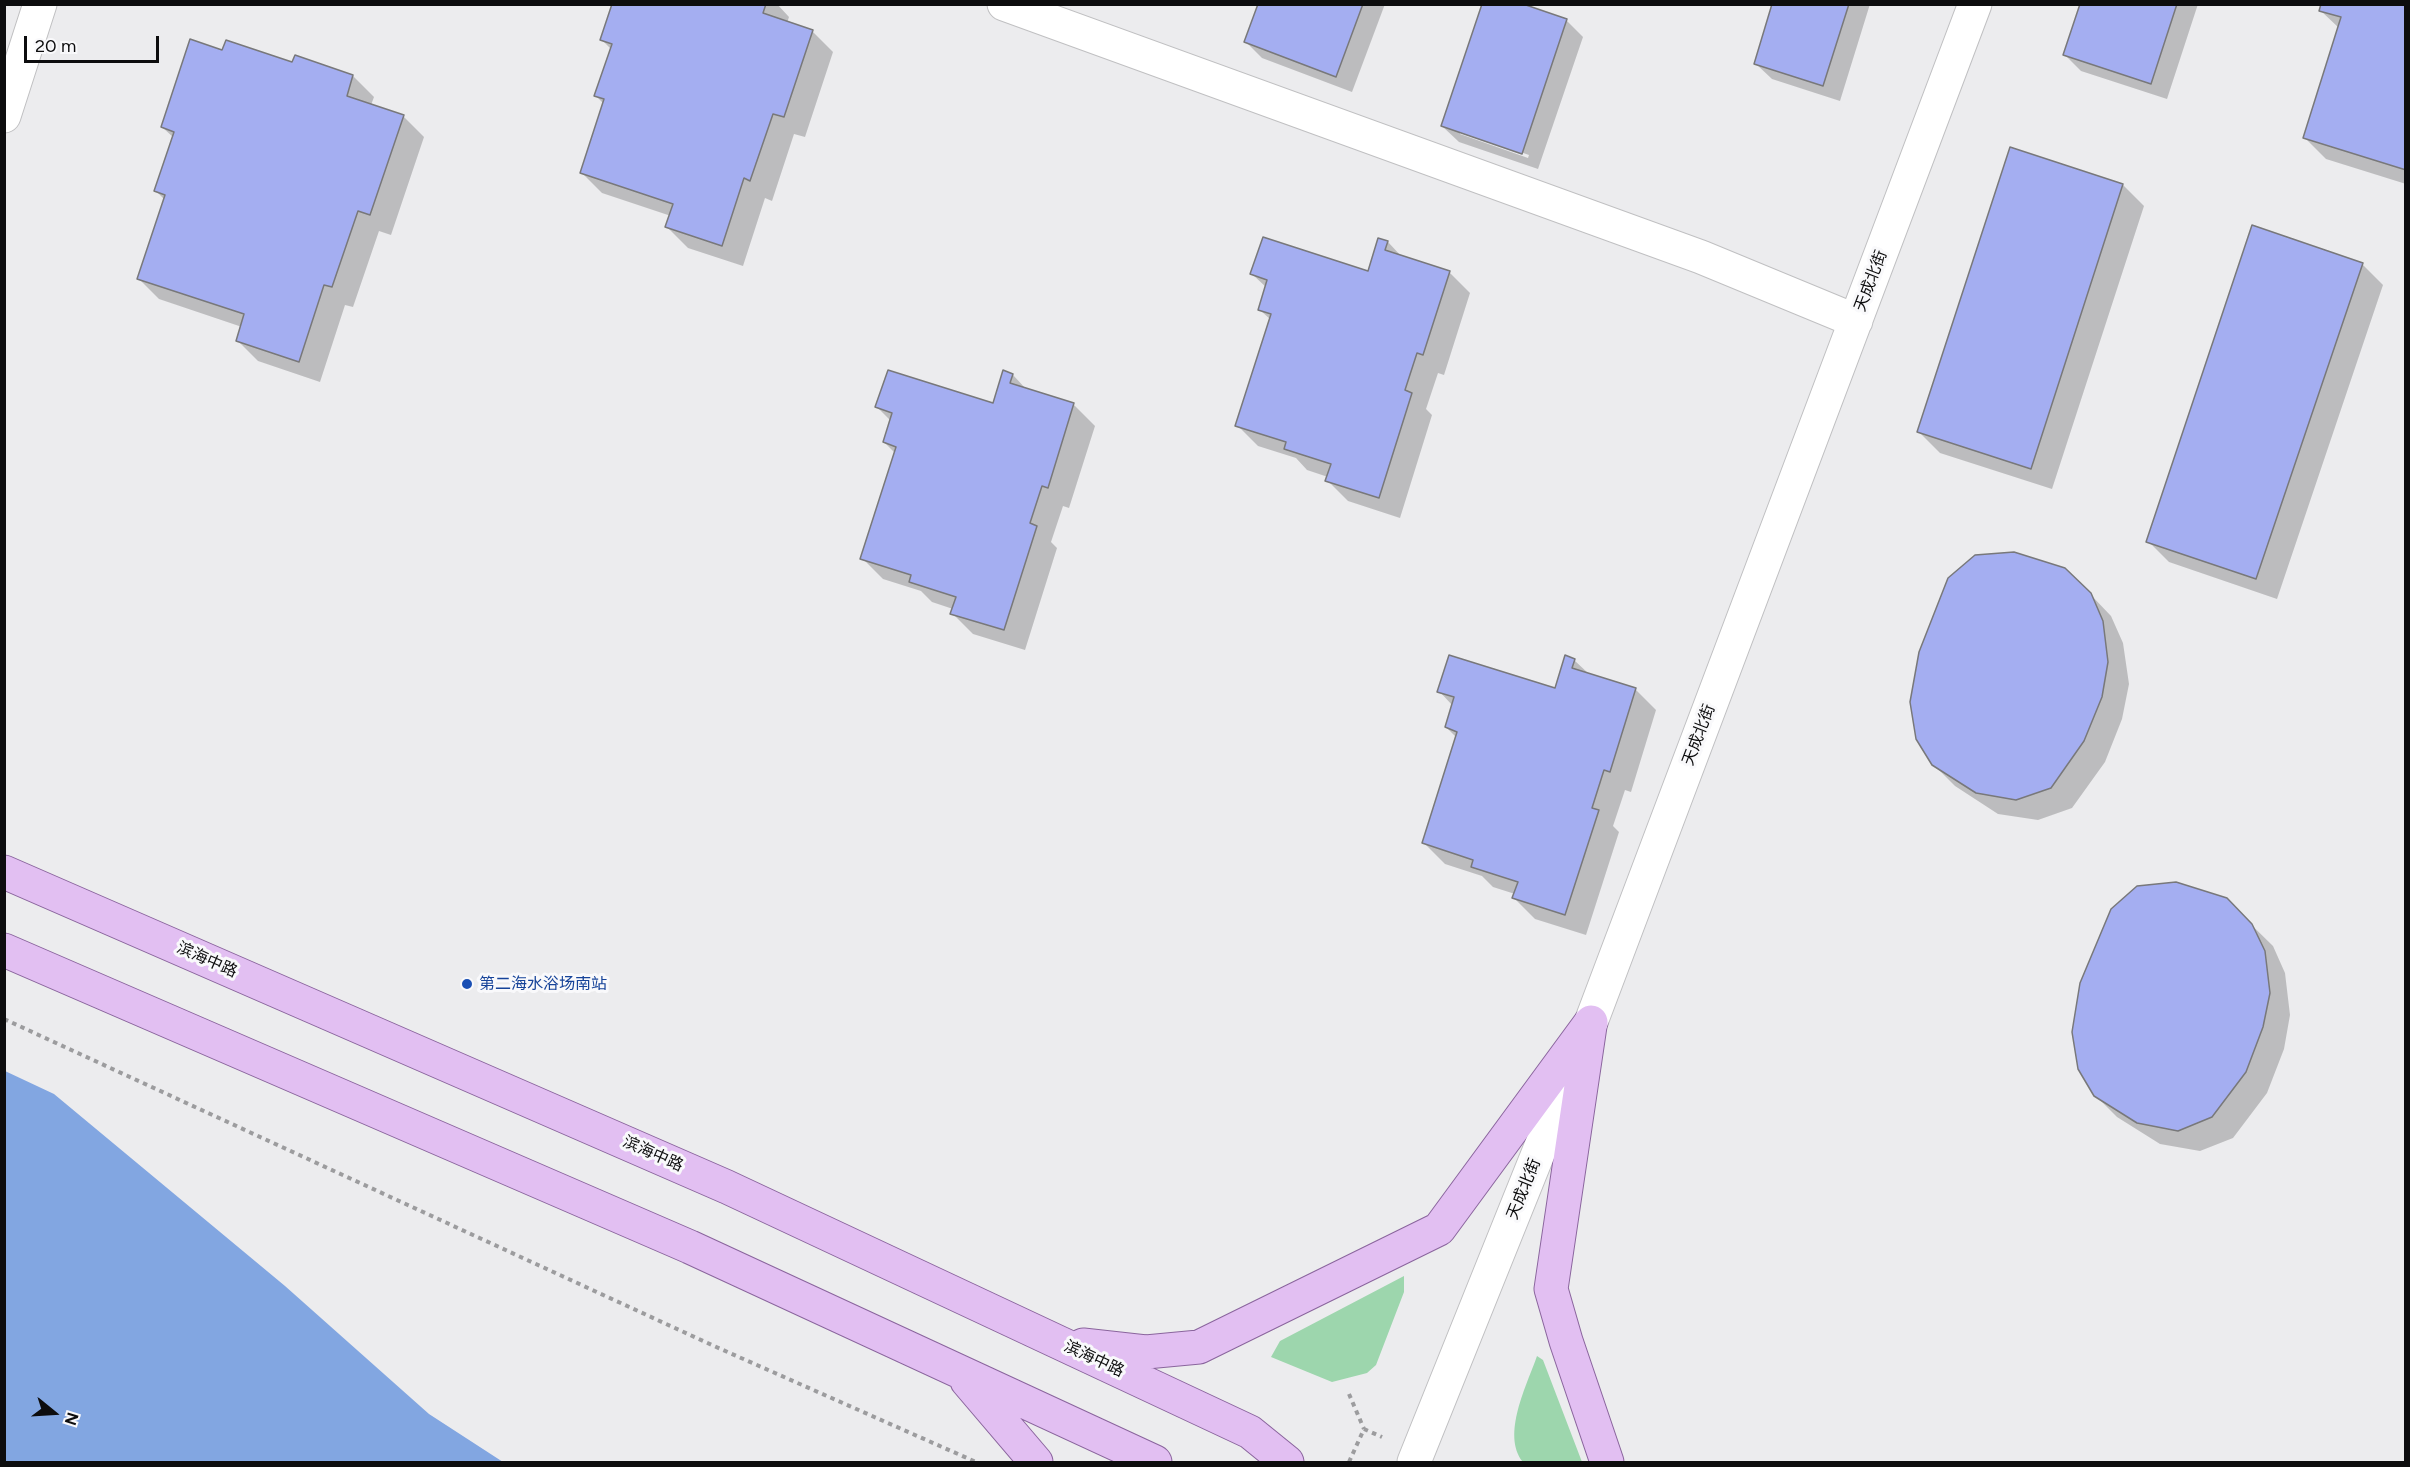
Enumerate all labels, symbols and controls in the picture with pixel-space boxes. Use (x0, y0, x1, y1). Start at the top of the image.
scale bar (27, 24, 162, 62)
text: 20 m (35, 35, 76, 57)
street label: 天成北街 (1851, 248, 1891, 314)
street label: 天成北街 (1679, 702, 1719, 768)
street label: 滨海中路 (174, 938, 240, 982)
place label: 第二海水浴场南站 (479, 974, 607, 994)
marker: 第二海水浴场南站 (460, 977, 474, 991)
street label: 滨海中路 (620, 1132, 686, 1176)
street label: 天成北街 (1503, 1156, 1545, 1222)
street label: 滨海中路 (1061, 1337, 1127, 1381)
north arrow (24, 1383, 84, 1443)
text: N (61, 1410, 83, 1428)

